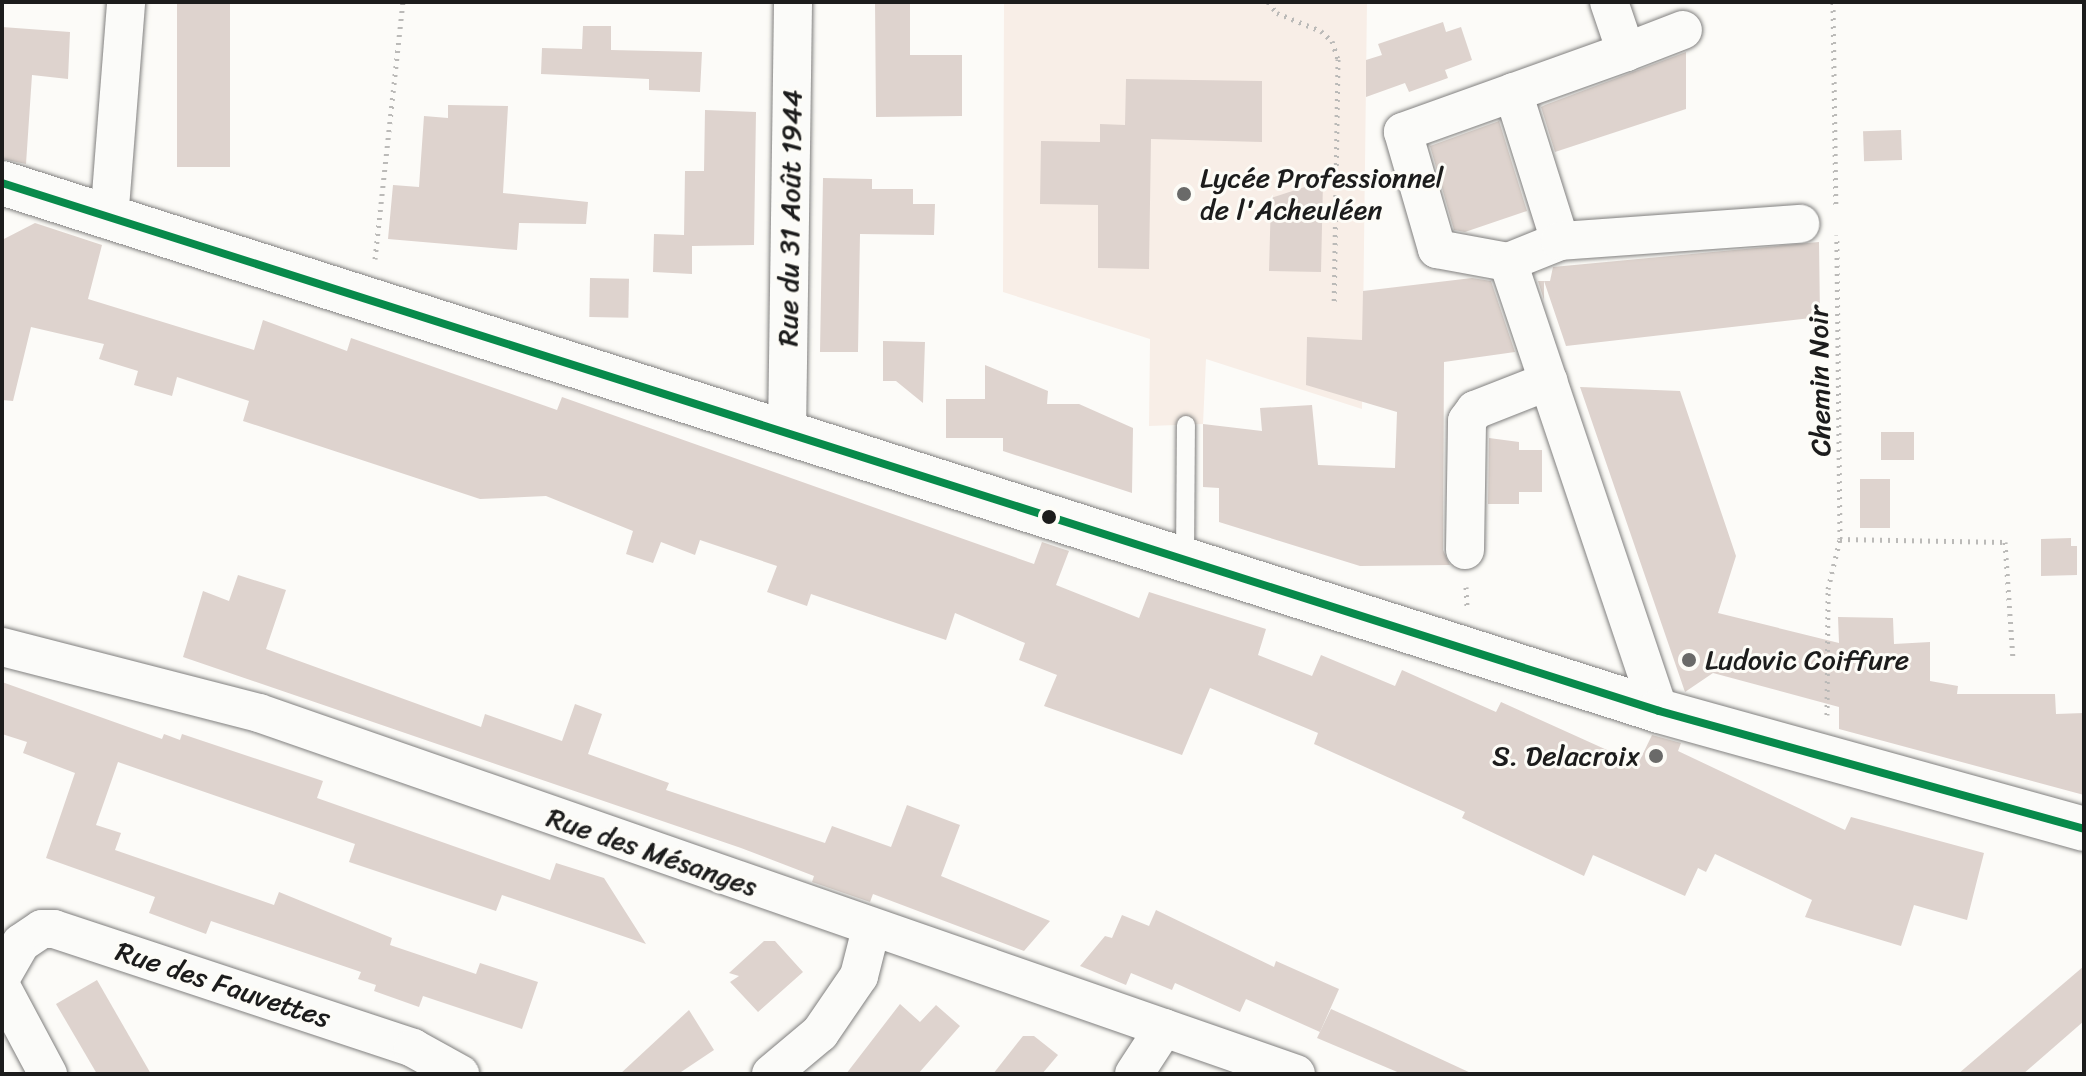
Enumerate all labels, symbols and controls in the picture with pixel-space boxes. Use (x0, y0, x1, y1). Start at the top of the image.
street label: Rue du 31 Août 1944 (771, 89, 809, 347)
place label: Lycée Professionnel de l'Acheuléen (1200, 161, 1446, 227)
marker: Lycée Professionnel de l'Acheuléen (1175, 185, 1193, 203)
street label: Chemin Noir (1802, 305, 1838, 457)
unlabelled marker (1041, 509, 1057, 525)
place label: Ludovic Coiffure (1705, 643, 1909, 677)
marker: Ludovic Coiffure (1680, 651, 1698, 669)
place label: S. Delacroix (1492, 739, 1640, 773)
marker: S. Delacroix (1647, 747, 1665, 765)
street label: Rue des Mésanges (541, 800, 763, 904)
street label: Rue des Fauvettes (111, 934, 335, 1036)

